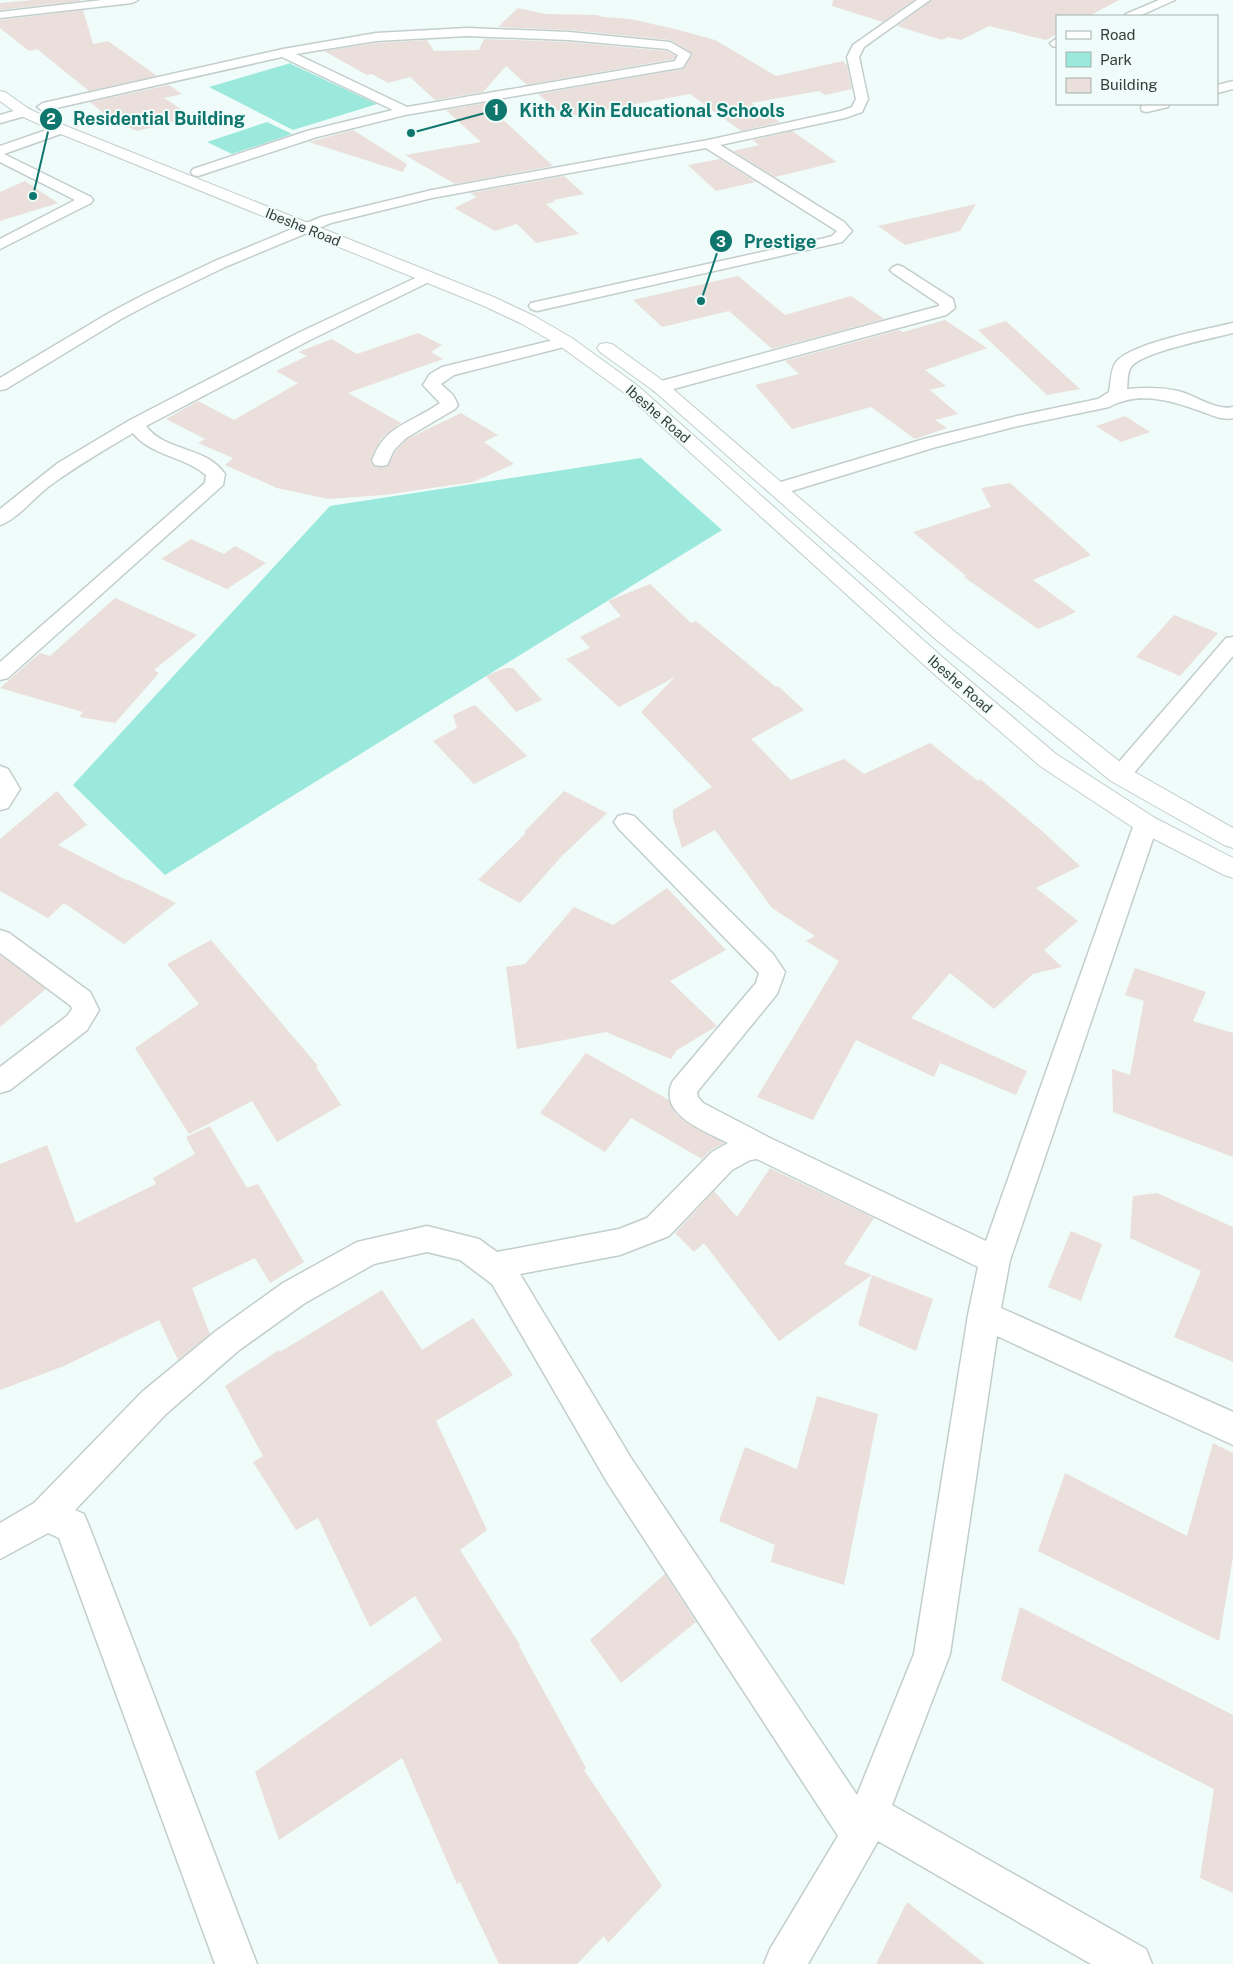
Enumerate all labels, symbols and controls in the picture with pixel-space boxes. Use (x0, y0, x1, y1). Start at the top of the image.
legend (1056, 15, 1218, 105)
text: Road (1100, 26, 1136, 43)
text: Park (1100, 51, 1132, 68)
text: Building (1100, 76, 1158, 93)
callout: Kith & Kin Educational Schools (484, 94, 794, 127)
text: Kith & Kin Educational Schools (519, 100, 785, 121)
text: 1 (493, 101, 499, 118)
callout: Residential Building (38, 102, 255, 135)
text: Residential Building (73, 108, 245, 129)
text: 2 (46, 110, 56, 127)
street label: Ibeshe Road (263, 205, 343, 249)
callout: Prestige (709, 225, 826, 258)
text: Prestige (744, 231, 816, 252)
text: 3 (716, 233, 726, 250)
street label: Ibeshe Road (623, 382, 693, 446)
street label: Ibeshe Road (925, 652, 995, 716)

